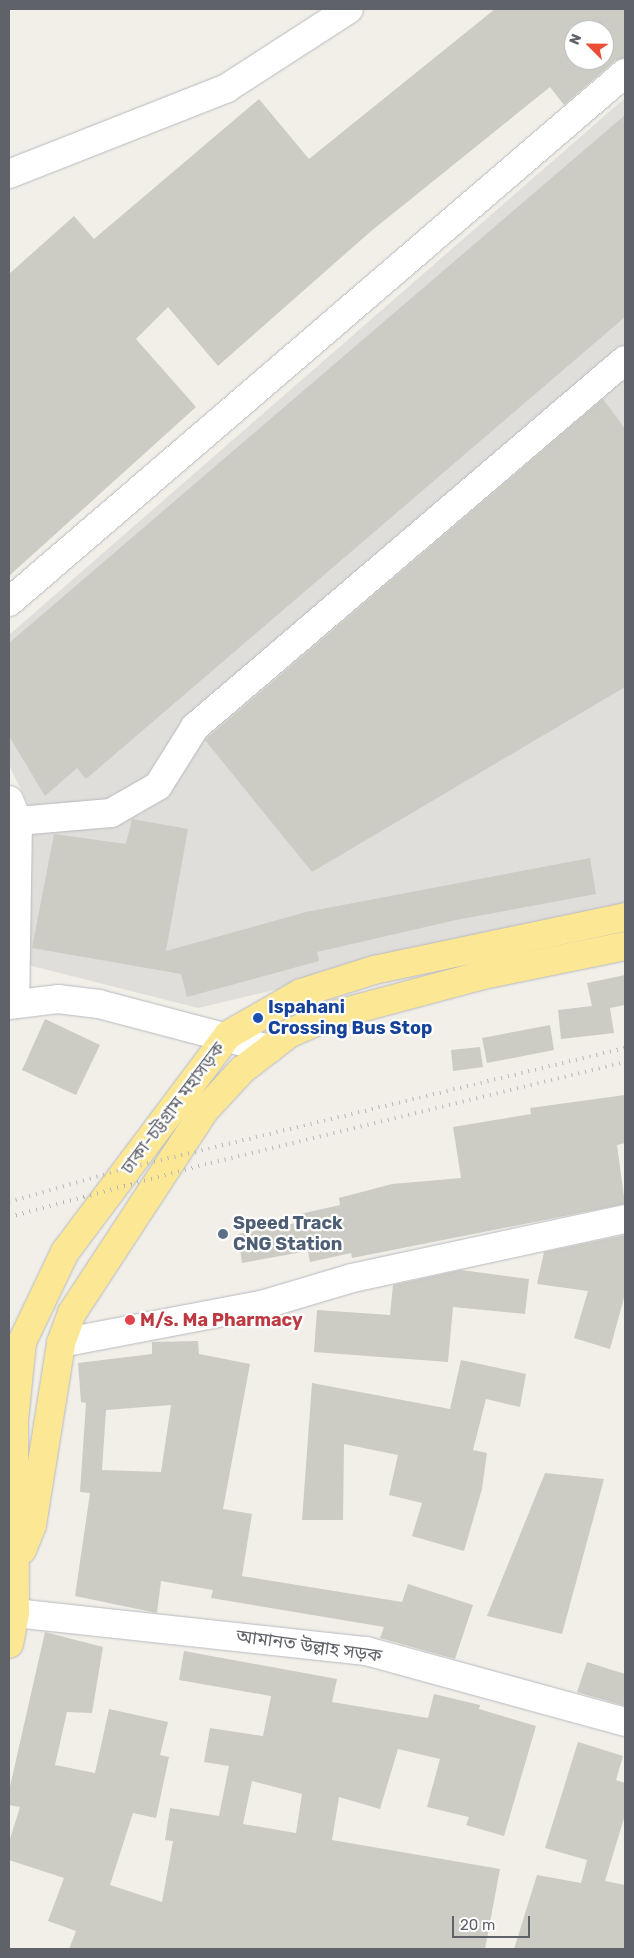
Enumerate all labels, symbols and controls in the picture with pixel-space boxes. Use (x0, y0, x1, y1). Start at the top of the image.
north arrow (564, 20, 614, 70)
text: N (566, 31, 585, 47)
place label: Ispahani Crossing Bus Stop (268, 997, 432, 1040)
marker: Ispahani Crossing Bus Stop (252, 1012, 264, 1024)
street label: ঢাকা-চট্টগ্রাম মহাসড়ক (116, 1038, 230, 1178)
place label: Speed Track CNG Station (233, 1213, 343, 1256)
marker: Speed Track CNG Station (217, 1228, 229, 1240)
place label: M/s. Ma Pharmacy (140, 1309, 303, 1331)
marker: M/s. Ma Pharmacy (124, 1314, 136, 1326)
street label: আমানত উল্লাহ সড়ক (235, 1625, 383, 1667)
scale bar (454, 1906, 532, 1938)
text: 20 m (460, 1916, 495, 1934)

